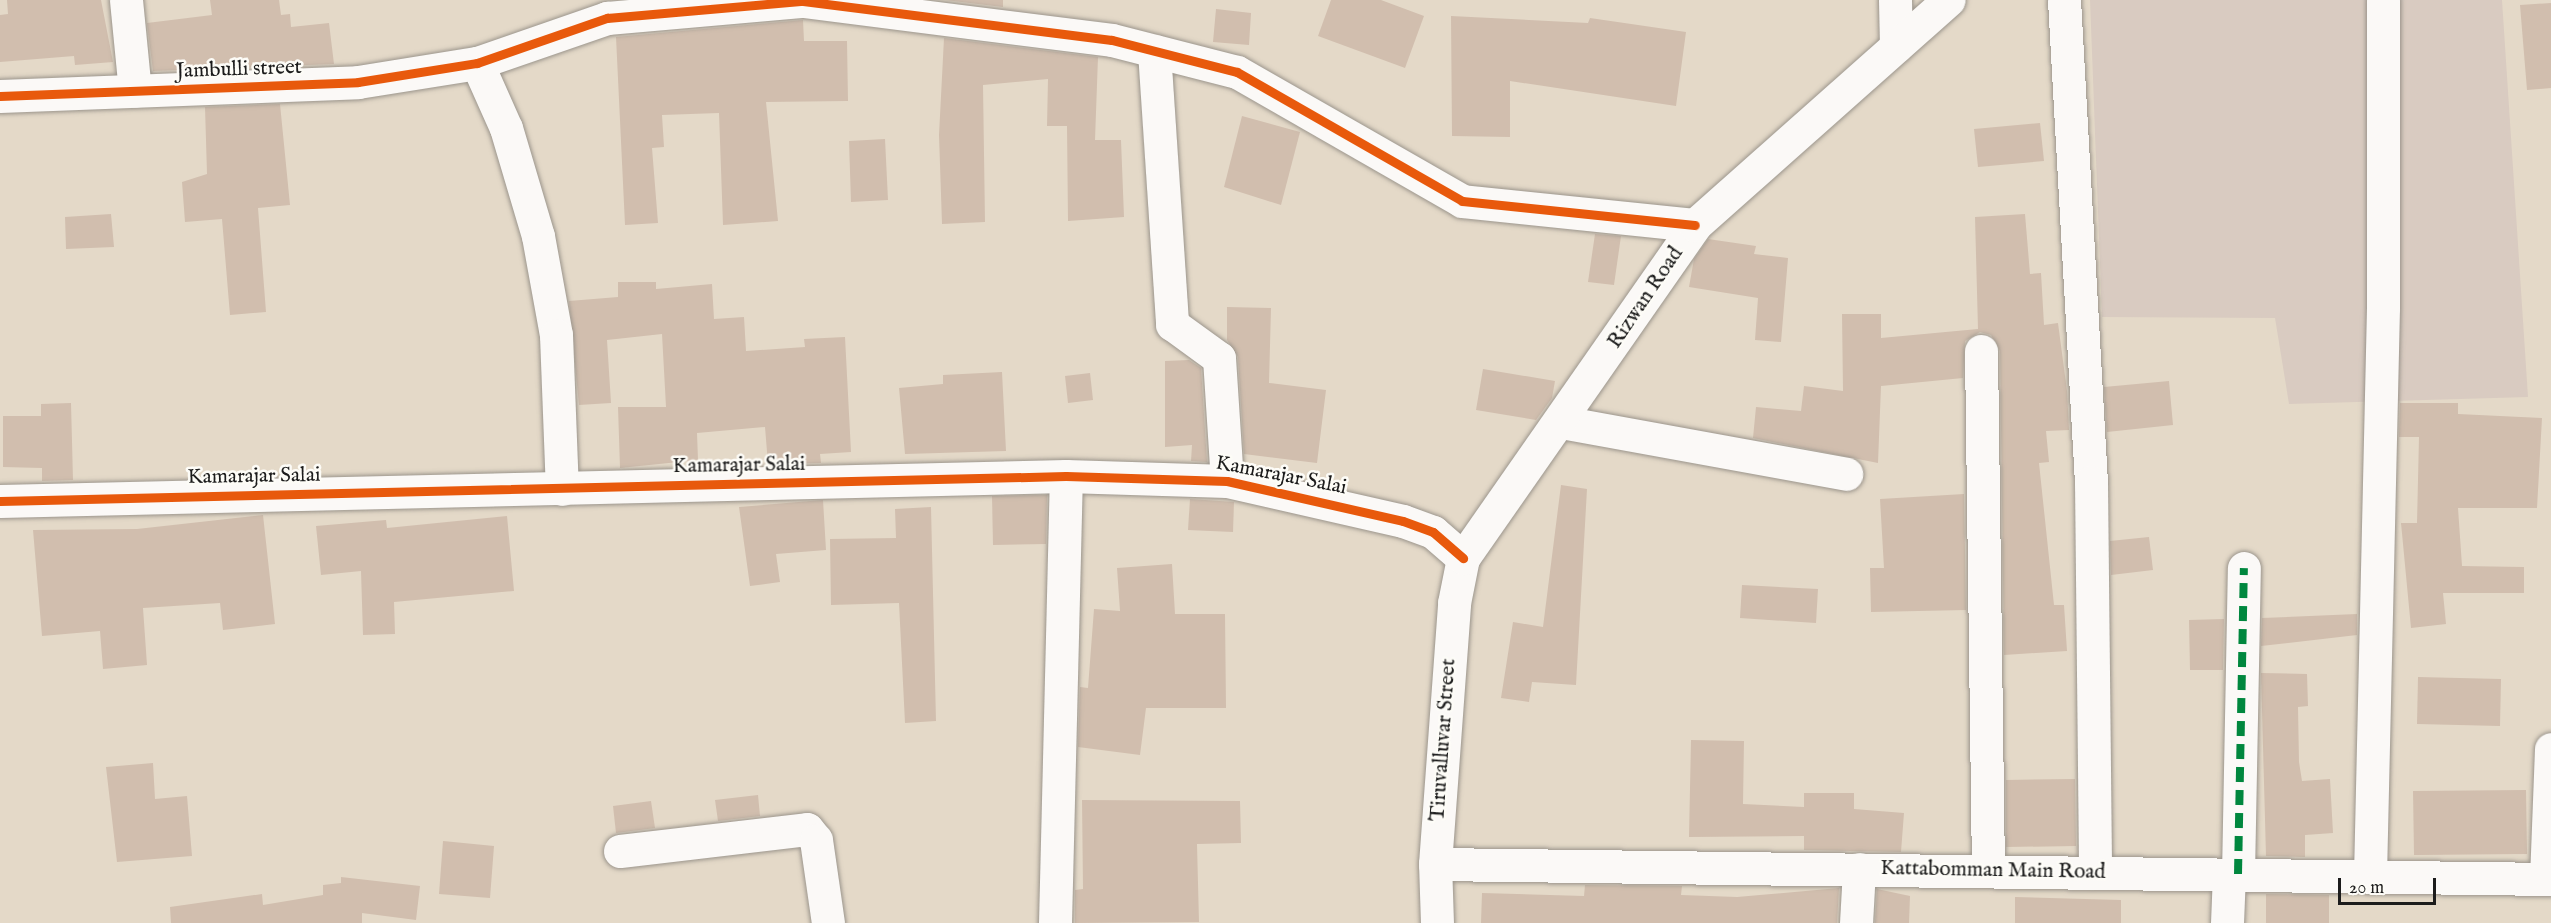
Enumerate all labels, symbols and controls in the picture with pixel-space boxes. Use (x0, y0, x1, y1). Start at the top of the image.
street label: Jambulli street (176, 55, 302, 85)
street label: Rizwan Road (1603, 242, 1689, 354)
street label: Kamarajar Salai (1213, 451, 1349, 501)
street label: Kamarajar Salai (672, 452, 806, 480)
street label: Kamarajar Salai (187, 463, 321, 491)
street label: Tiruvalluvar Street (1426, 658, 1462, 822)
street label: Kattabomman Main Road (1880, 856, 2106, 886)
scale bar (2341, 866, 2438, 904)
text: 20 m (2349, 877, 2384, 900)

